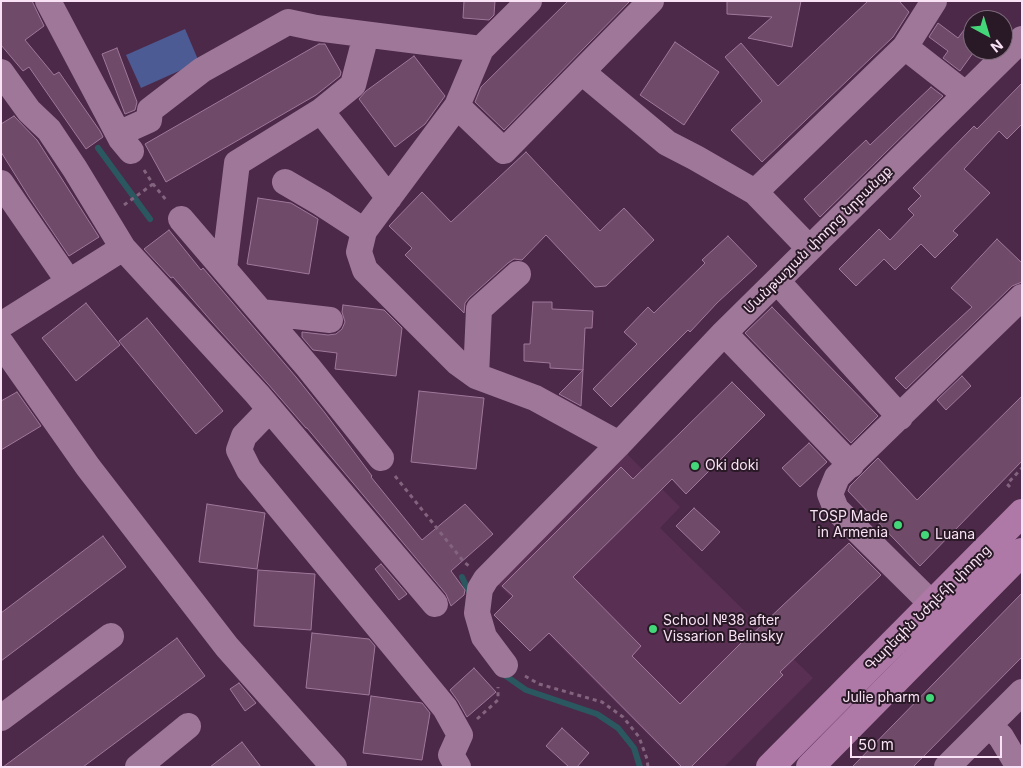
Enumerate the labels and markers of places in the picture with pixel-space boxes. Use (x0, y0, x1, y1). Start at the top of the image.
place label: Oki doki (705, 458, 759, 474)
marker: Oki doki (689, 460, 701, 472)
place label: TOSP Made in Armenia (810, 509, 888, 542)
marker: TOSP Made in Armenia (892, 519, 904, 531)
place label: Luana (935, 527, 975, 543)
marker: Luana (919, 529, 931, 541)
place label: School №38 after Vissarion Belinsky (663, 613, 783, 646)
marker: School №38 after Vissarion Belinsky (647, 623, 659, 635)
place label: Julie pharm (842, 690, 920, 706)
marker: Julie pharm (924, 692, 936, 704)

